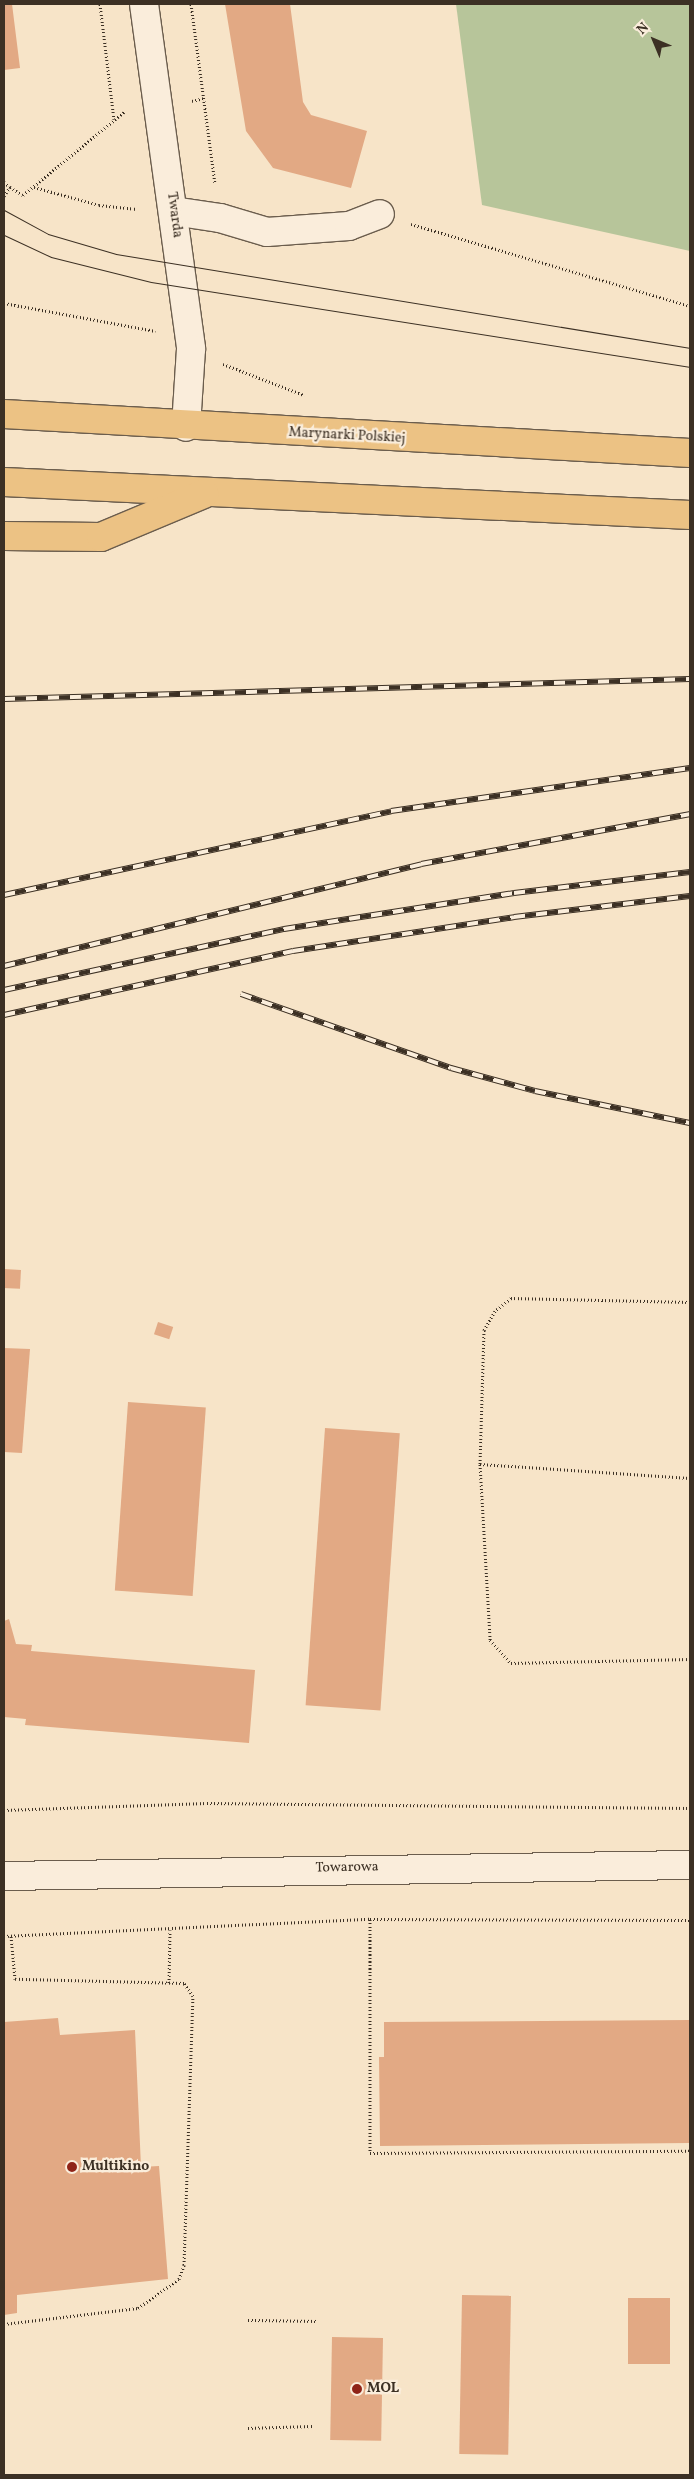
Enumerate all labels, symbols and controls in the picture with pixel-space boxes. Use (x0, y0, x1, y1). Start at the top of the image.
north arrow (629, 15, 679, 65)
text: N (633, 19, 653, 39)
street label: Twarda (162, 191, 186, 239)
street label: Marynarki Polskiej (288, 425, 406, 447)
street label: Towarowa (315, 1859, 379, 1877)
place label: Multikino (82, 2159, 149, 2175)
marker: Multikino (66, 2161, 78, 2173)
place label: MOL (367, 2381, 399, 2397)
marker: MOL (351, 2383, 363, 2395)

